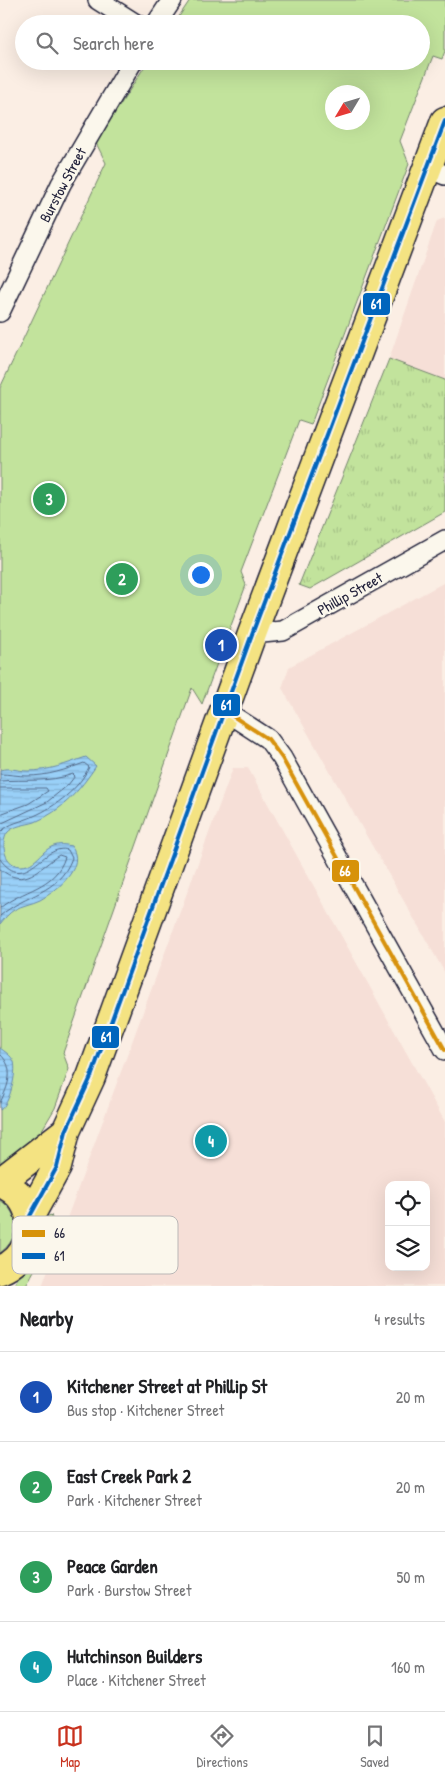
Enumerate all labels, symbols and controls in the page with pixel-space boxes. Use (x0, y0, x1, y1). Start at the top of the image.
search box (15, 15, 430, 70)
icon: search (33, 29, 61, 57)
text: Search here (73, 30, 154, 56)
north arrow (325, 85, 370, 130)
street label: Burstow Street (34, 143, 91, 226)
line badge: 61 (362, 292, 391, 316)
text: 61 (371, 294, 381, 313)
pin: 3 (33, 480, 65, 518)
pin: 2 (106, 560, 138, 598)
your location (188, 562, 214, 588)
street label: Phillip Street (313, 567, 387, 620)
pin: 1 (205, 626, 237, 664)
line badge: 61 (212, 693, 241, 717)
text: 61 (221, 695, 231, 714)
line badge: 66 (331, 859, 360, 883)
text: 66 (339, 861, 351, 880)
line badge: 61 (91, 1025, 120, 1049)
text: 61 (101, 1027, 111, 1046)
pin: 4 (195, 1122, 227, 1160)
map controls (385, 1181, 430, 1271)
button: locate (385, 1181, 430, 1226)
legend (12, 1216, 178, 1274)
text: 66 (54, 1223, 66, 1242)
button: layers (385, 1226, 430, 1271)
text: 61 (54, 1246, 65, 1265)
text: Nearby (20, 1304, 73, 1333)
text: 4 results (374, 1308, 425, 1330)
text: Kitchener Street at Phillip St (67, 1373, 267, 1399)
text: 1 (33, 1386, 39, 1408)
text: 20 m (396, 1386, 425, 1408)
text: Bus stop · Kitchener Street (67, 1399, 224, 1421)
text: East Creek Park 2 (67, 1463, 191, 1489)
text: 2 (32, 1476, 40, 1498)
text: 20 m (396, 1476, 425, 1498)
text: Park · Kitchener Street (67, 1489, 202, 1511)
text: Peace Garden (67, 1553, 158, 1579)
text: 3 (32, 1566, 40, 1588)
text: 50 m (397, 1566, 425, 1588)
text: Park · Burstow Street (67, 1579, 191, 1601)
text: Hutchinson Builders (67, 1643, 202, 1669)
text: 4 (33, 1656, 39, 1678)
text: 160 m (391, 1656, 425, 1678)
text: Place · Kitchener Street (67, 1669, 206, 1691)
tab: Map (56, 1722, 84, 1771)
tab: Directions (196, 1722, 248, 1771)
tab: Saved (360, 1722, 389, 1771)

